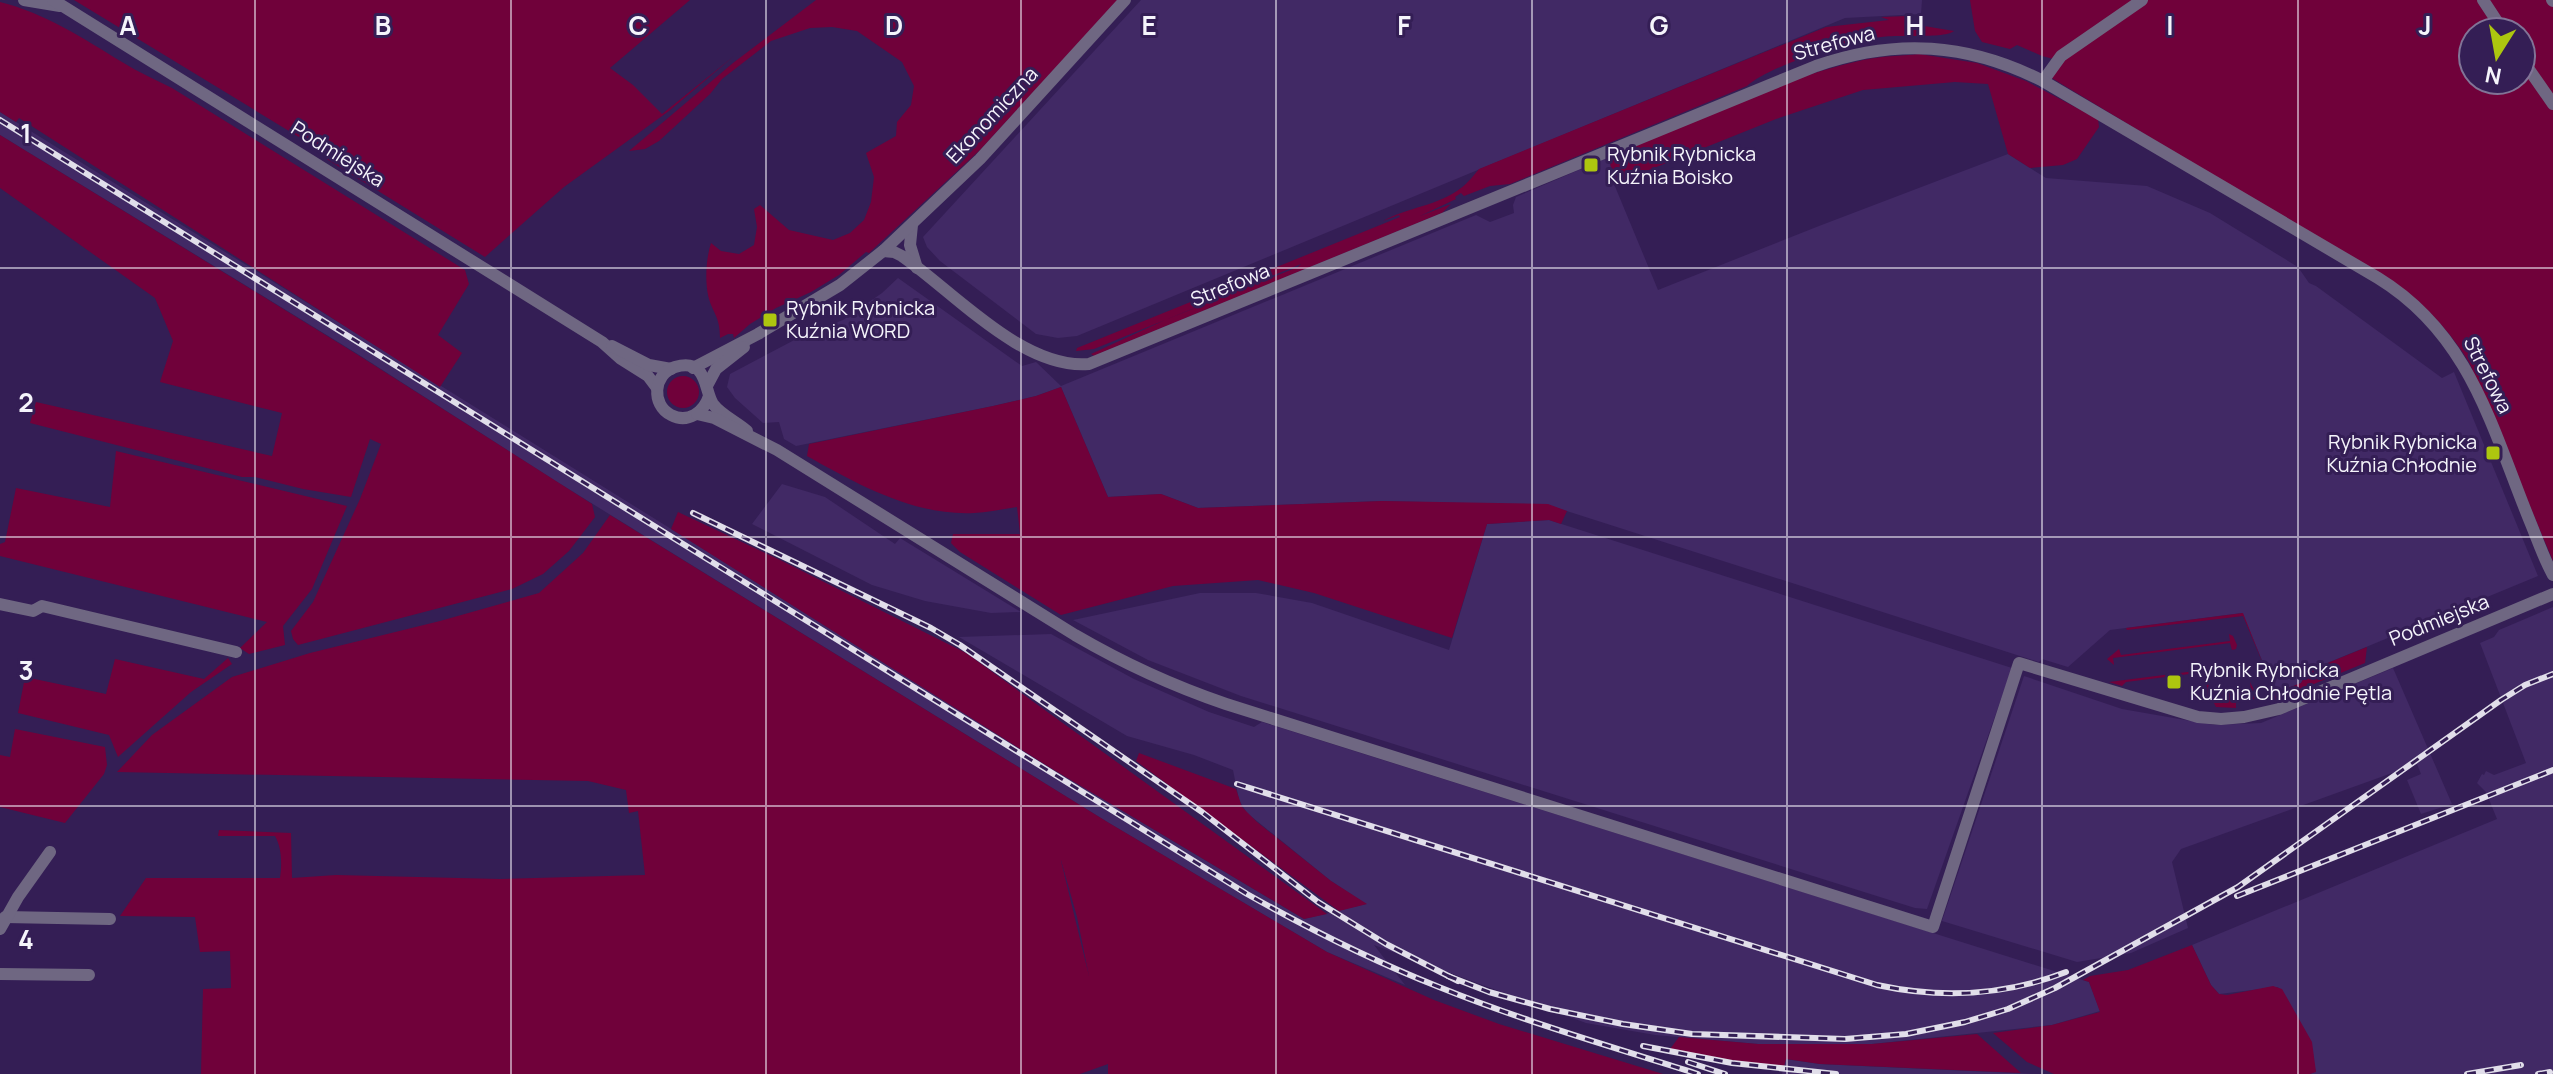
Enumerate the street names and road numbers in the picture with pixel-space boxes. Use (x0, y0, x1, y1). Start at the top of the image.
street label: Strefowa (1790, 19, 1877, 66)
street label: Ekonomiczna (940, 61, 1043, 169)
street label: Podmiejska (286, 114, 390, 193)
street label: Strefowa (1186, 256, 1273, 313)
street label: Strefowa (2458, 332, 2519, 418)
street label: Podmiejska (2385, 587, 2493, 652)

